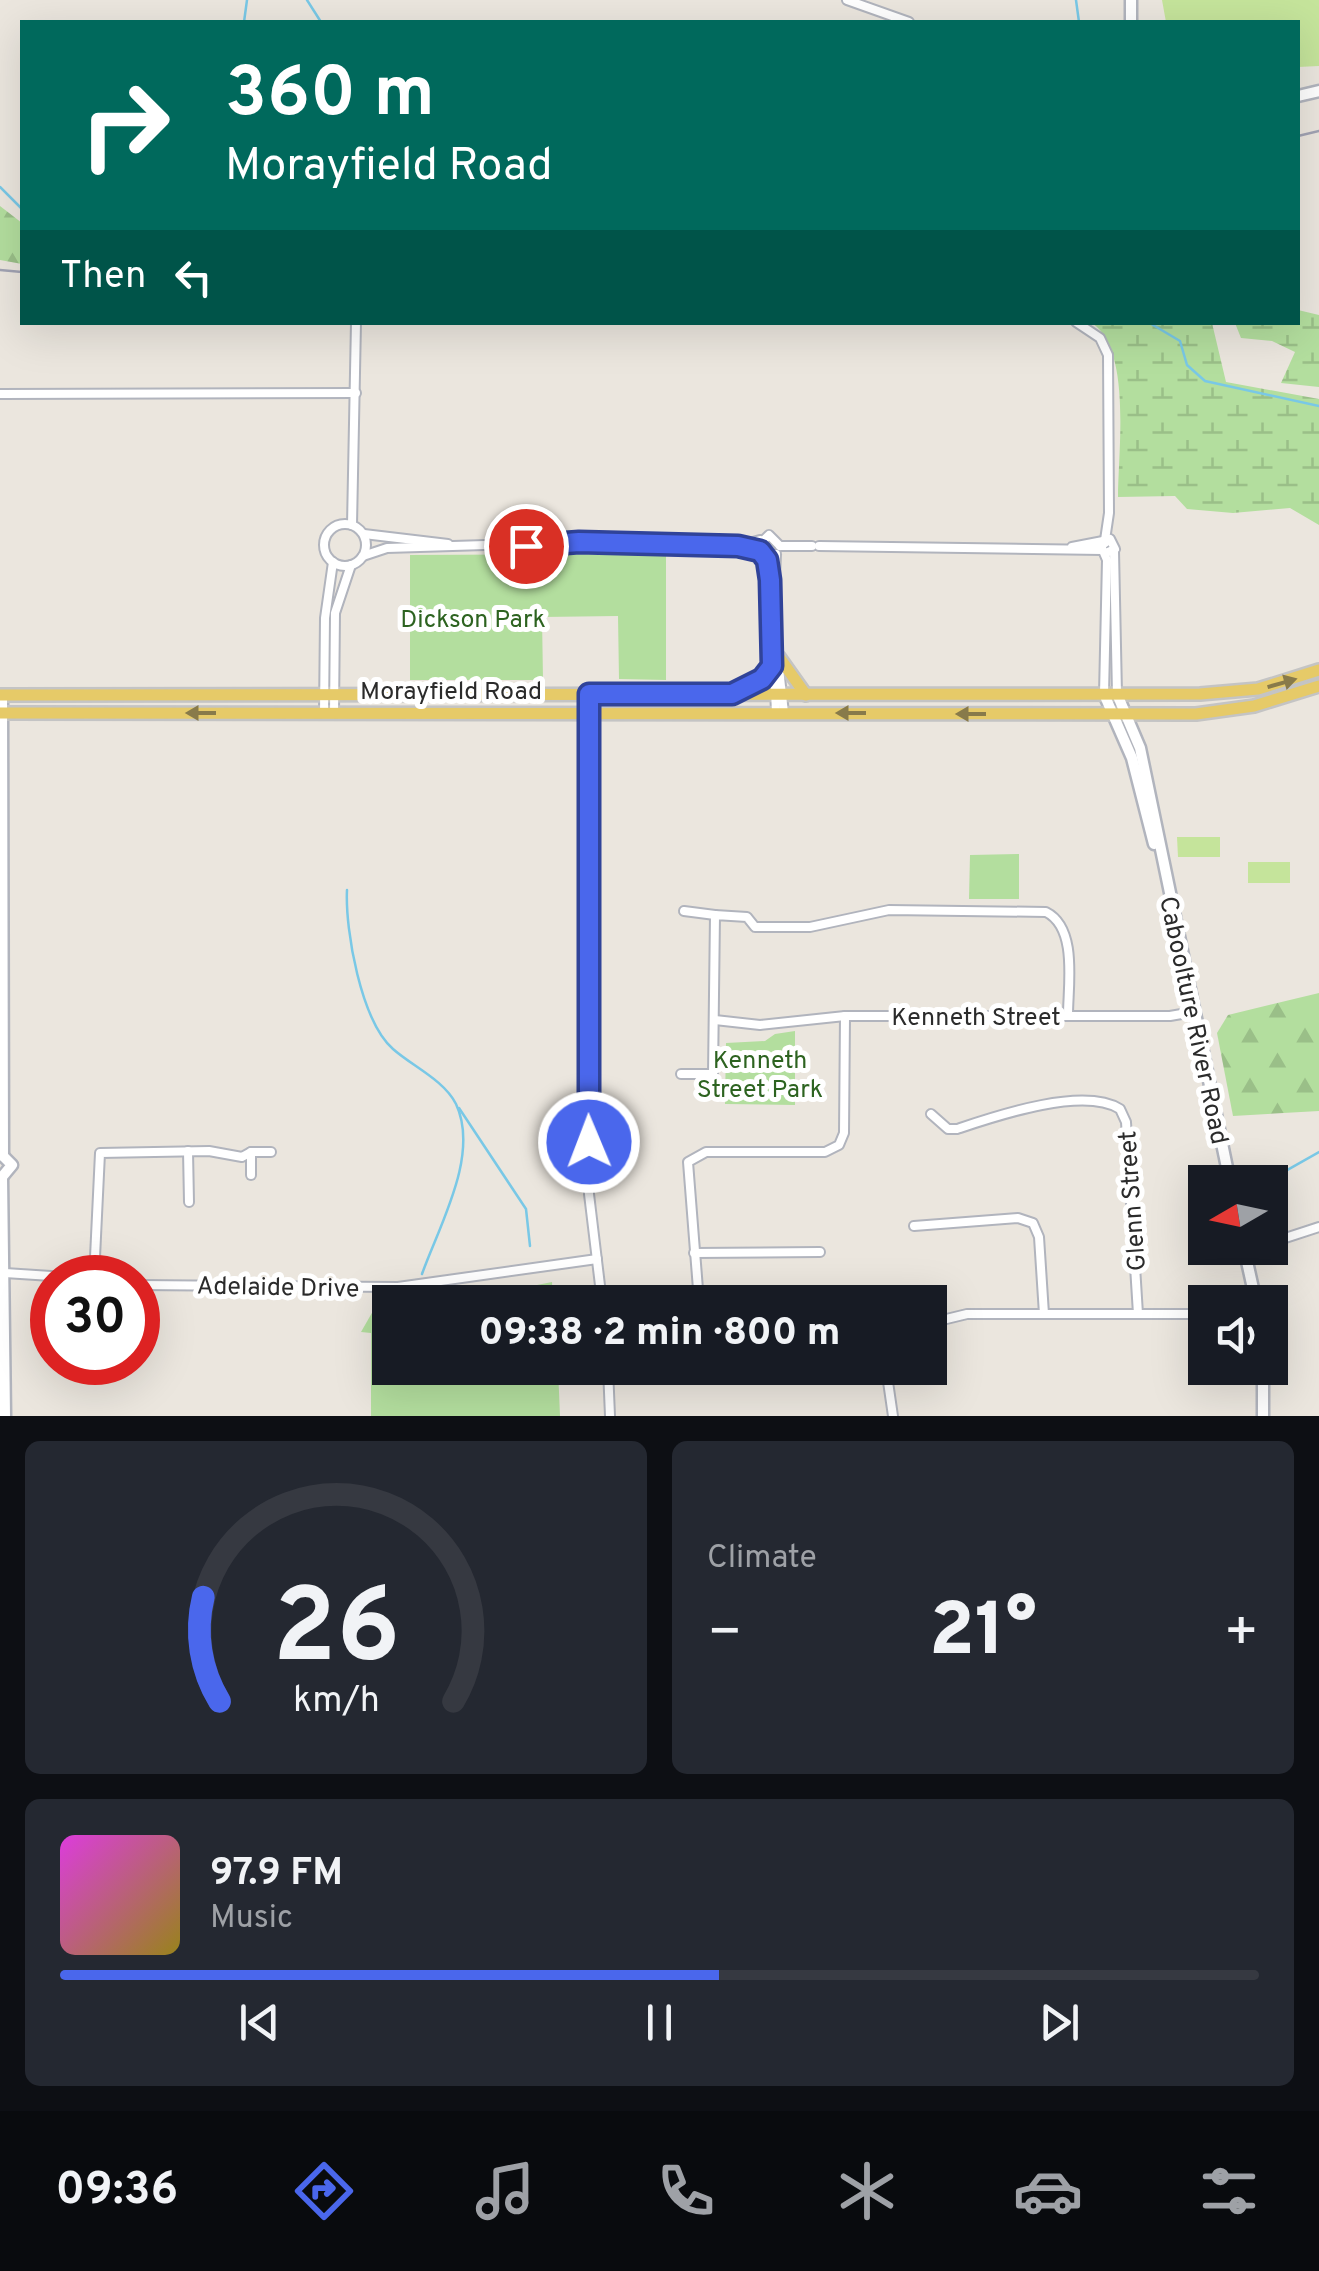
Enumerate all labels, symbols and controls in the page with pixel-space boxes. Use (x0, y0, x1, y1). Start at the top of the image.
text: 360 m (225, 52, 435, 141)
icon: right (60, 60, 190, 190)
text: Morayfield Road (225, 139, 553, 196)
icon: left (166, 250, 221, 305)
text: Then (60, 253, 146, 302)
pin (484, 504, 569, 589)
icon: arrive (499, 519, 554, 574)
park label: Dickson Park (400, 605, 546, 637)
one-way arrow (1267, 674, 1298, 690)
street label: Morayfield Road (360, 677, 542, 709)
one-way arrow (185, 705, 217, 721)
one-way arrow (835, 705, 867, 721)
one-way arrow (954, 706, 986, 722)
street label: Caboolture River Road (1150, 894, 1234, 1148)
street label: Kenneth Street (891, 1003, 1061, 1035)
park label: Kenneth Street Park (697, 1046, 823, 1107)
position arrow (537, 1090, 641, 1194)
street label: Glenn Street (1113, 1130, 1155, 1272)
north arrow (1188, 1165, 1288, 1265)
map controls (1188, 1165, 1288, 1385)
speed limit sign: 30 (30, 1255, 160, 1385)
street label: Adelaide Drive (196, 1272, 360, 1306)
button: sound (1188, 1285, 1288, 1385)
text: 09:38 · 2 min · 800 m (479, 1310, 840, 1359)
text: Climate (707, 1539, 817, 1579)
text: 26 (272, 1567, 400, 1699)
text: 21° (929, 1587, 1037, 1682)
text: − (707, 1600, 742, 1670)
text: + (1224, 1600, 1259, 1670)
text: km/h (293, 1679, 379, 1725)
text: 97.9 FM (210, 1850, 343, 1899)
text: Music (210, 1899, 293, 1939)
icon: previous (232, 1995, 287, 2050)
icon: pause (632, 1995, 687, 2050)
icon: next (1032, 1995, 1087, 2050)
icon: directions (289, 2156, 359, 2226)
icon: music (470, 2156, 540, 2226)
icon: phone (651, 2156, 721, 2226)
icon: climate (832, 2156, 902, 2226)
icon: car (1013, 2156, 1083, 2226)
icon: filters (1194, 2156, 1264, 2226)
text: 09:36 (55, 2163, 178, 2220)

